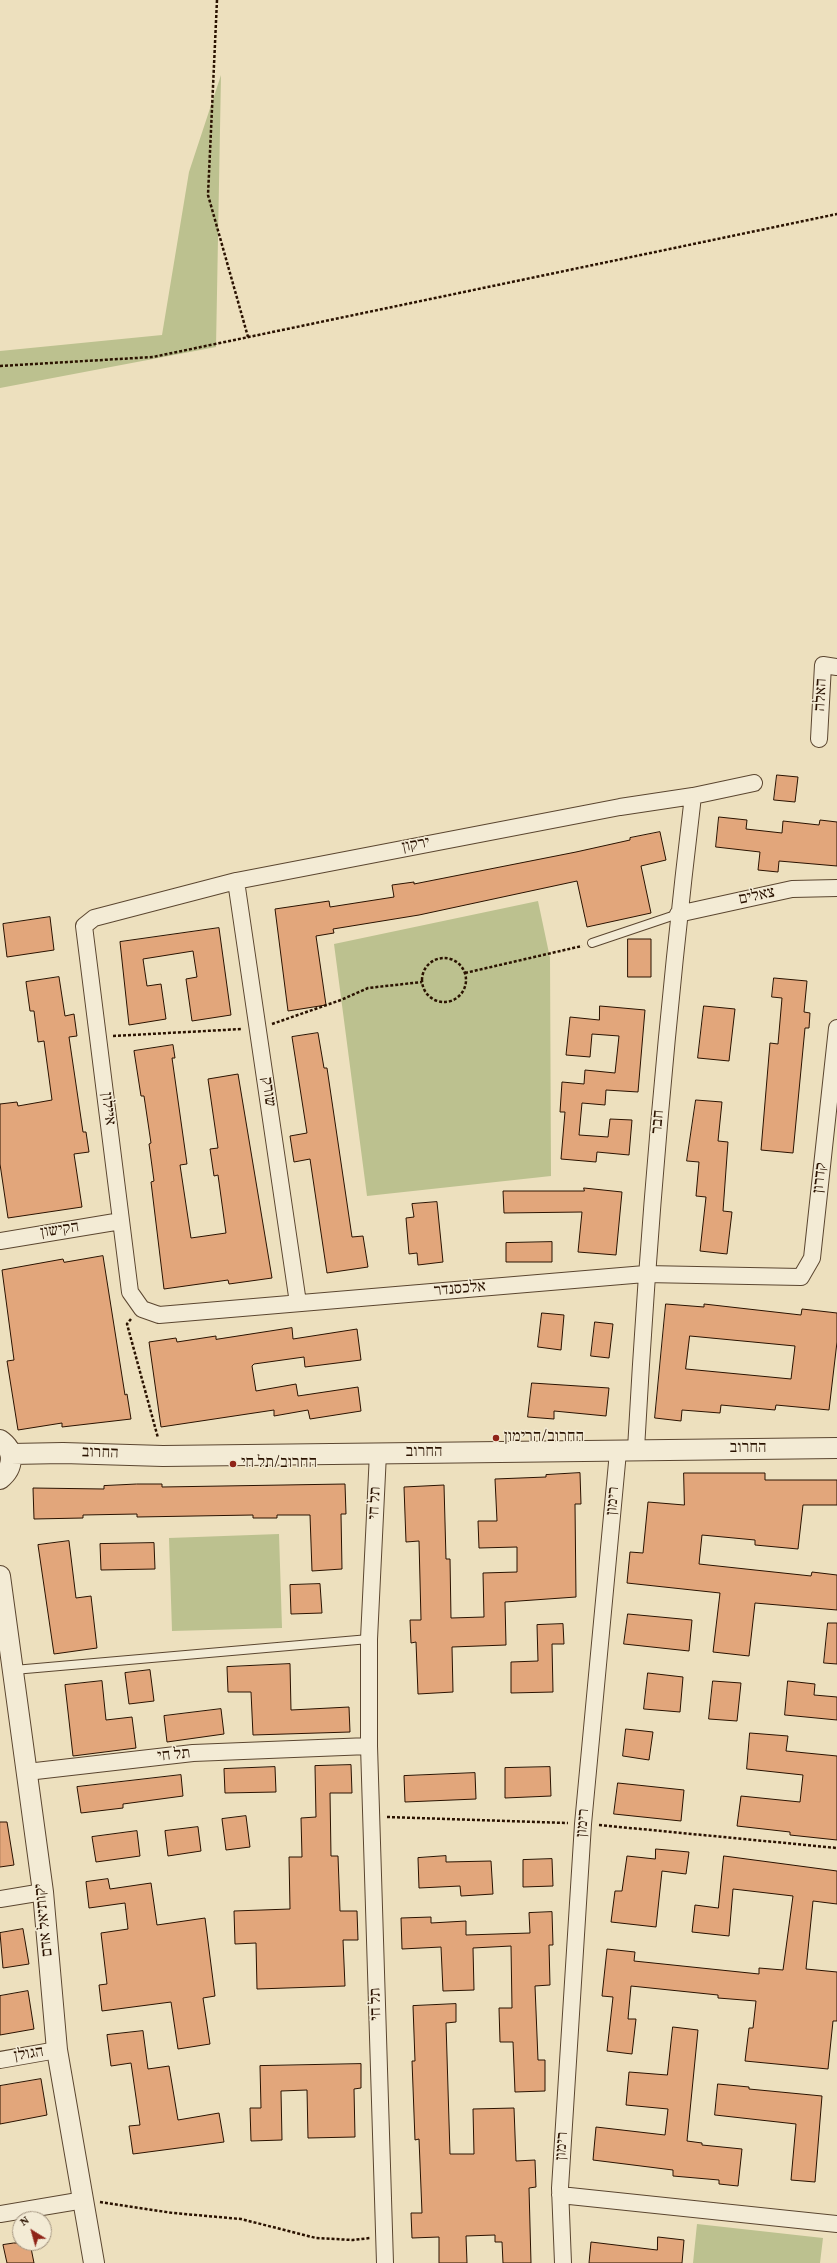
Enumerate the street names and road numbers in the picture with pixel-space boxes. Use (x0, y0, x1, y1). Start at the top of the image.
street label: האלה (812, 678, 832, 712)
street label: ירקון (401, 834, 431, 858)
street label: צאלים (737, 884, 777, 910)
street label: שורק (255, 1076, 279, 1108)
street label: איילון (95, 1091, 119, 1127)
street label: חבר (648, 1109, 670, 1135)
street label: קדרון (810, 1162, 832, 1194)
street label: הקישון (39, 1218, 81, 1244)
street label: אלכסנדר (433, 1278, 487, 1302)
street label: החרוב (730, 1439, 766, 1459)
street label: החרוב (406, 1443, 442, 1463)
street label: החרוב (81, 1444, 119, 1464)
street label: תל חי (366, 1486, 386, 1520)
street label: רימון (603, 1486, 625, 1516)
street label: תל חי (157, 1745, 191, 1767)
street label: רימון (573, 1808, 595, 1838)
street label: יקותיאל אדם (32, 1882, 58, 1958)
street label: תל חי (367, 1987, 387, 2021)
street label: הגולן (13, 2043, 45, 2067)
street label: רימון (552, 2131, 574, 2161)

